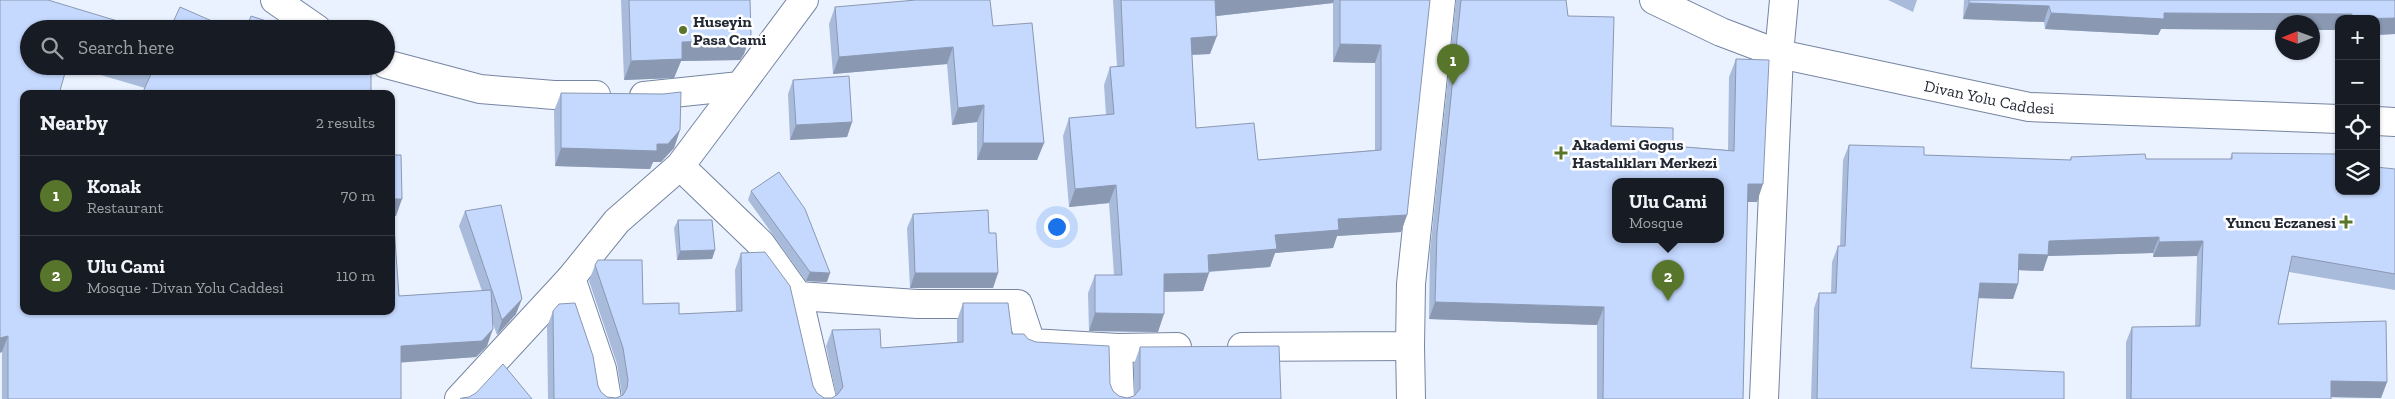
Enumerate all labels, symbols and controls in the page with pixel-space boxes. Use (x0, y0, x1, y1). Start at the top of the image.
place label: Huseyin Pasa Cami (693, 12, 766, 49)
north arrow (2275, 15, 2320, 60)
map controls (2335, 15, 2380, 195)
button: + (2335, 15, 2380, 60)
search box (20, 20, 395, 75)
marker: Huseyin Pasa Cami (677, 24, 689, 36)
icon: search (38, 34, 66, 62)
text: Search here (78, 36, 174, 59)
pin: 1 (1437, 44, 1469, 85)
button: − (2335, 60, 2380, 105)
street label: Divan Yolu Caddesi (1922, 76, 2055, 118)
button: locate (2335, 105, 2380, 150)
text: Nearby (40, 110, 108, 135)
text: 2 results (316, 113, 375, 132)
place label: Akademi Gogus Hastalıkları Merkezi (1572, 135, 1718, 172)
marker: Akademi Gogus Hastalıkları Merkezi (1554, 146, 1568, 160)
button: layers (2335, 150, 2380, 195)
text: Konak (87, 175, 141, 198)
popup (1612, 178, 1724, 243)
text: 1 (53, 186, 59, 205)
text: 70 m (341, 186, 375, 205)
text: Ulu Cami (1629, 190, 1707, 213)
text: Restaurant (87, 198, 163, 217)
text: Mosque (1629, 213, 1683, 232)
place label: Yuncu Eczanesi (2226, 213, 2336, 232)
your location (1044, 214, 1070, 240)
marker: Yuncu Eczanesi (2340, 216, 2352, 228)
text: Ulu Cami (87, 255, 165, 278)
pin: 2 (1652, 260, 1684, 301)
text: 2 (52, 266, 60, 285)
text: 110 m (336, 266, 375, 285)
text: Mosque · Divan Yolu Caddesi (87, 278, 284, 297)

